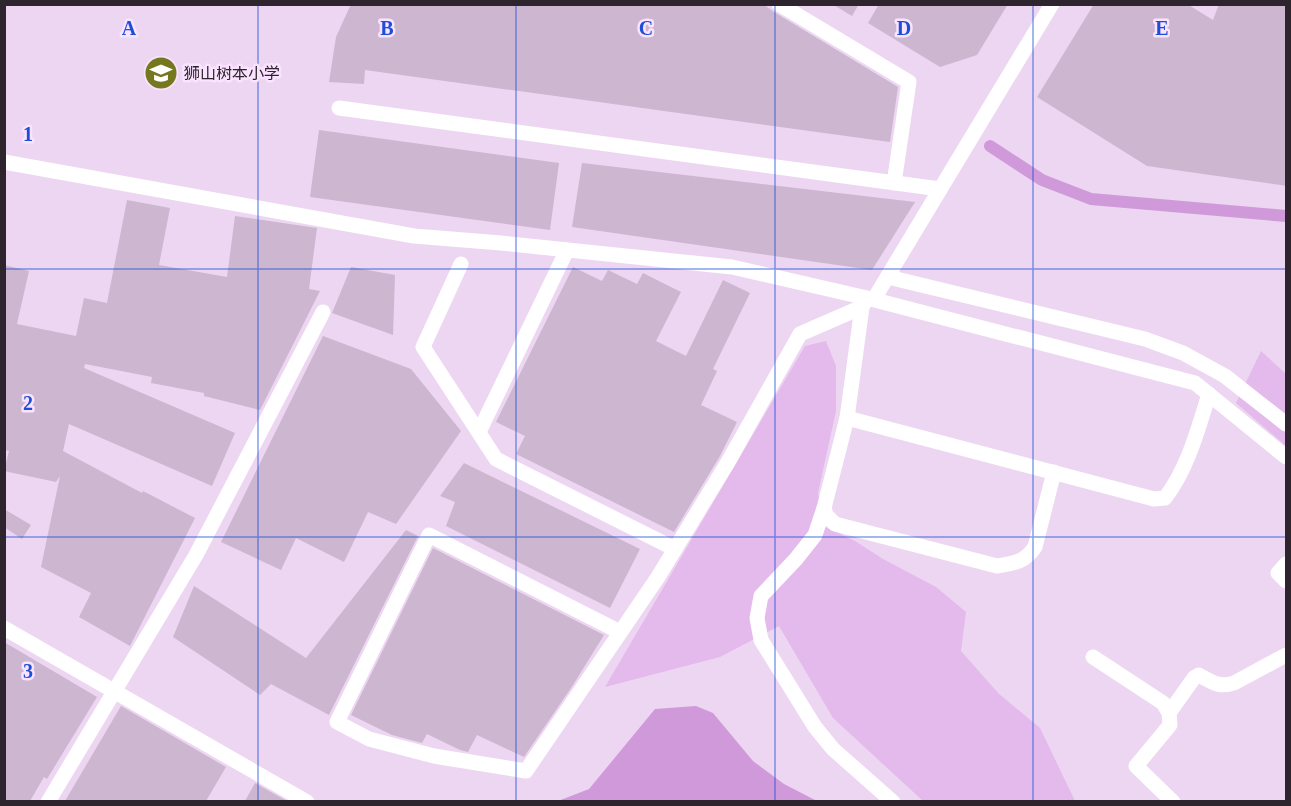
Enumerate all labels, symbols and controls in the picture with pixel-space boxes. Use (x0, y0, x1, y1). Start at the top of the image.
text: A (122, 17, 137, 39)
text: B (380, 17, 394, 39)
text: C (639, 17, 653, 39)
text: D (897, 17, 911, 39)
text: E (1155, 17, 1169, 39)
school or university icon: 狮山树本小学 (143, 55, 179, 91)
place label: 狮山树本小学 (184, 65, 280, 82)
text: 1 (23, 123, 33, 145)
text: 2 (23, 392, 33, 414)
text: 3 (23, 660, 33, 682)

